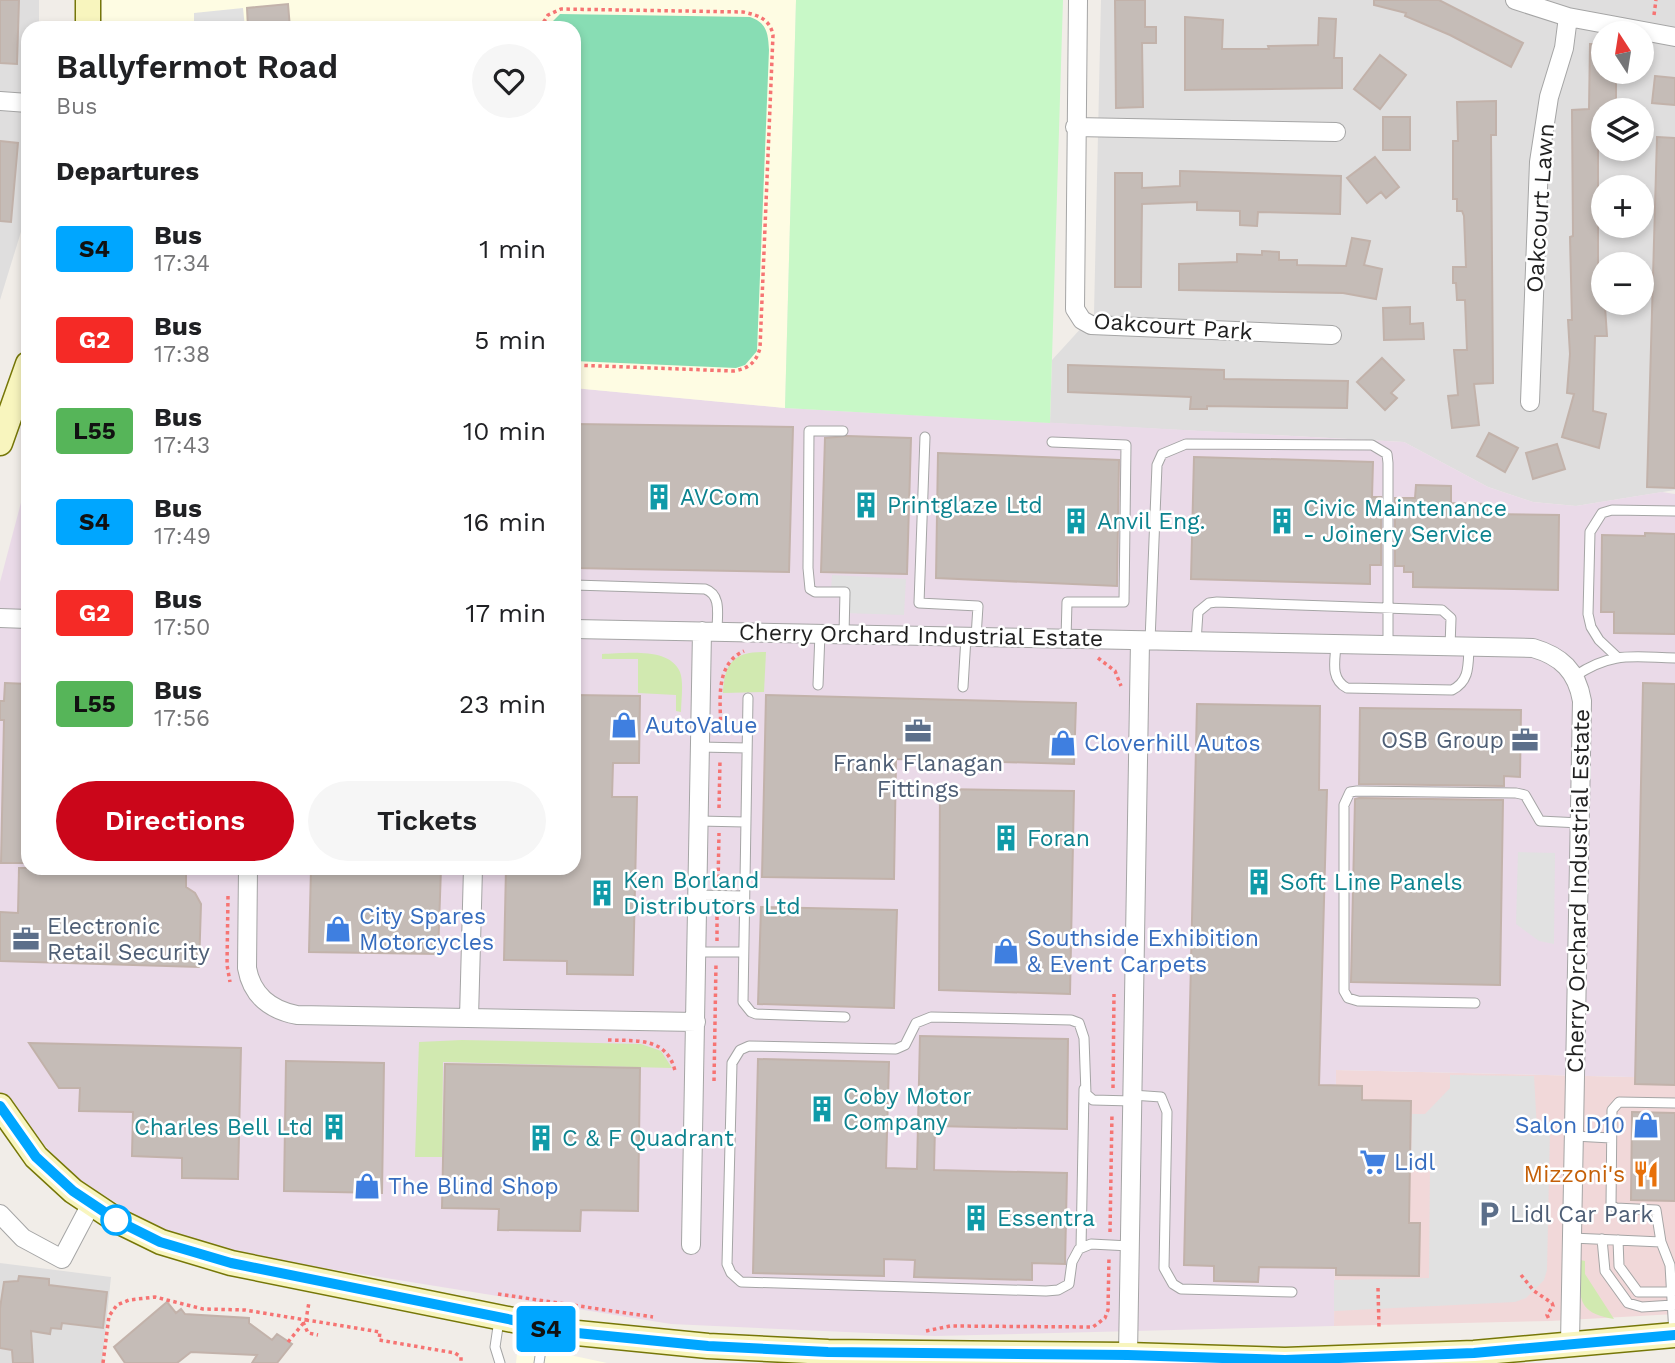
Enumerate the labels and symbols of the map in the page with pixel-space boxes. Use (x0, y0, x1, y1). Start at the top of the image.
north arrow (1591, 21, 1654, 84)
street label: Oakcourt Lawn (1521, 122, 1560, 294)
street label: Oakcourt Park (1093, 307, 1253, 346)
building icon: AVCom (644, 482, 674, 512)
place label: AVCom (680, 484, 760, 511)
building icon: Printglaze Ltd (851, 490, 881, 520)
place label: Printglaze Ltd (887, 492, 1043, 519)
place label: Civic Maintenance - Joinery Service (1303, 495, 1507, 548)
building icon: Anvil Eng. (1061, 506, 1091, 536)
building icon: Civic Maintenance - Joinery Service (1267, 506, 1297, 536)
place label: Anvil Eng. (1097, 508, 1206, 535)
street label: Cherry Orchard Industrial Estate (739, 619, 1103, 652)
street label: Cherry Orchard Industrial Estate (1562, 709, 1595, 1073)
shop icon: AutoValue (609, 710, 639, 740)
place label: AutoValue (645, 712, 758, 739)
office icon: Frank Flanagan Fittings (903, 716, 933, 746)
office icon: OSB Group (1510, 725, 1540, 755)
place label: OSB Group (1381, 727, 1504, 754)
shop icon: Cloverhill Autos (1048, 728, 1078, 758)
place label: Cloverhill Autos (1084, 730, 1261, 757)
place label: Frank Flanagan Fittings (833, 750, 1003, 803)
building icon: Foran (991, 823, 1021, 853)
place label: Foran (1027, 825, 1090, 852)
place label: Ken Borland Distributors Ltd (623, 867, 801, 920)
building icon: Soft Line Panels (1244, 867, 1274, 897)
place label: Soft Line Panels (1280, 869, 1463, 896)
building icon: Ken Borland Distributors Ltd (587, 878, 617, 908)
place label: City Spares Motorcycles (359, 903, 494, 956)
place label: Electronic Retail Security (47, 913, 210, 966)
shop icon: City Spares Motorcycles (323, 914, 353, 944)
office icon: Electronic Retail Security (11, 924, 41, 954)
place label: Southside Exhibition & Event Carpets (1027, 925, 1259, 978)
shop icon: Southside Exhibition & Event Carpets (991, 936, 1021, 966)
place label: Coby Motor Company (843, 1083, 972, 1136)
building icon: Coby Motor Company (807, 1094, 837, 1124)
shop icon: Salon D10 (1631, 1110, 1661, 1140)
building icon: Charles Bell Ltd (319, 1112, 349, 1142)
place label: Salon D10 (1515, 1112, 1625, 1139)
place label: Charles Bell Ltd (134, 1114, 313, 1141)
building icon: C & F Quadrant (526, 1123, 556, 1153)
place label: C & F Quadrant (562, 1125, 734, 1152)
supermarket icon: Lidl (1358, 1147, 1388, 1177)
place label: Lidl (1394, 1149, 1435, 1176)
restaurant icon: Mizzoni's (1631, 1159, 1661, 1189)
place label: Mizzoni's (1524, 1161, 1625, 1188)
shop icon: The Blind Shop (352, 1171, 382, 1201)
place label: The Blind Shop (388, 1173, 559, 1200)
parking icon: Lidl Car Park (1474, 1199, 1504, 1229)
place label: Lidl Car Park (1510, 1201, 1653, 1228)
building icon: Essentra (961, 1203, 991, 1233)
unlabelled marker (101, 1205, 131, 1235)
place label: Essentra (997, 1205, 1095, 1232)
line badge: S4 (514, 1306, 578, 1352)

